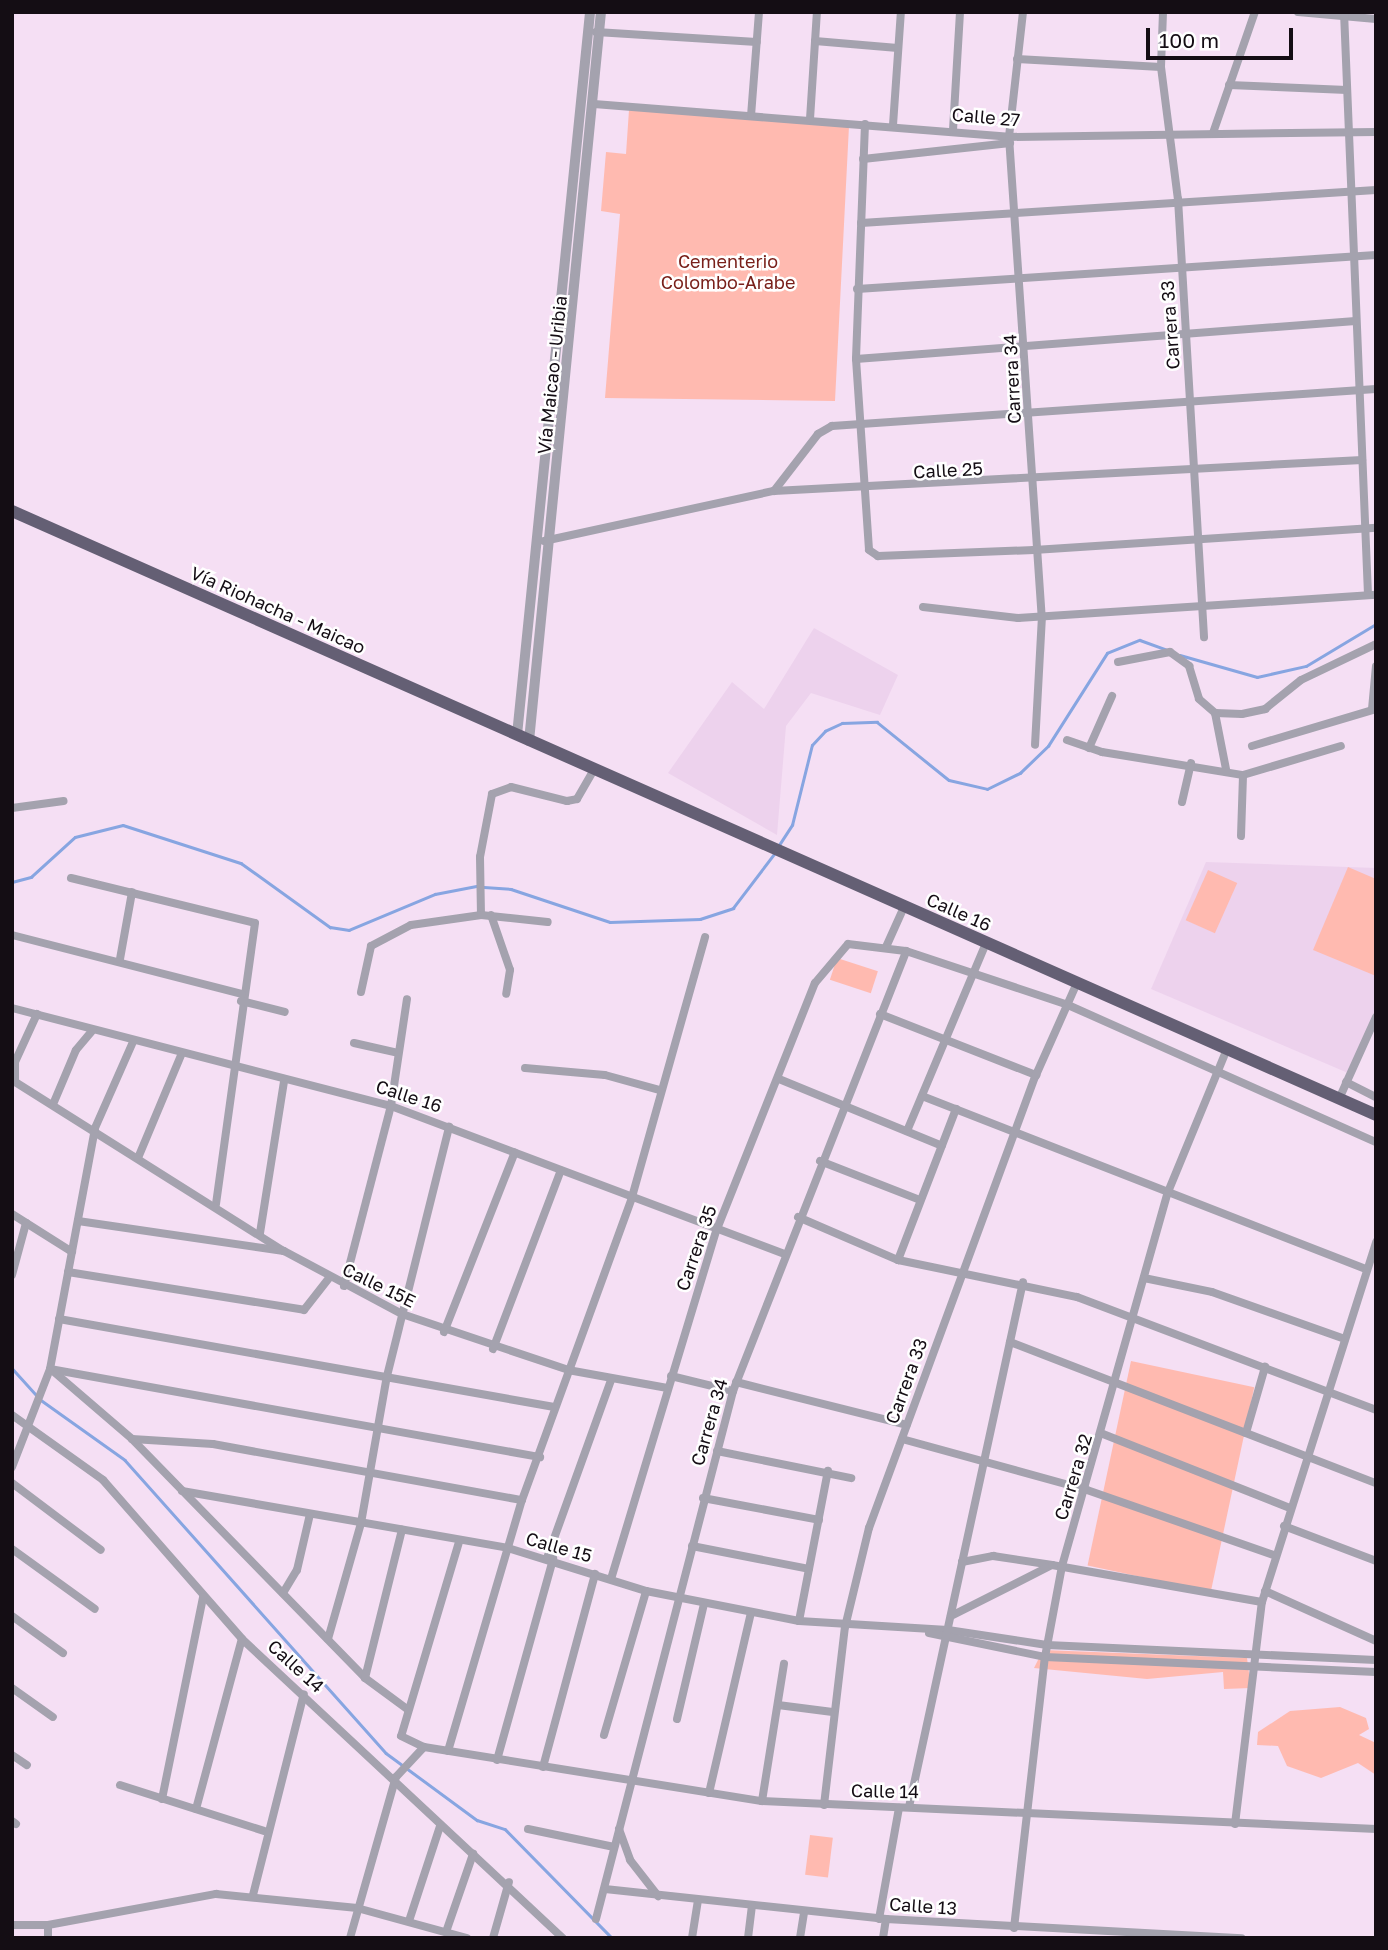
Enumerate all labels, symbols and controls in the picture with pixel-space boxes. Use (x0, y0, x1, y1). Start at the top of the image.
scale bar (1150, 14, 1297, 58)
text: 100 m (1159, 27, 1219, 53)
street label: Calle 27 (951, 103, 1021, 131)
park label: Cementerio Colombo-Arabe (661, 251, 795, 294)
street label: Carrera 33 (1156, 280, 1184, 370)
street label: Vía Maicao - Uribia (533, 294, 571, 456)
street label: Carrera 34 (999, 334, 1025, 424)
street label: Calle 25 (913, 457, 983, 483)
street label: Vía Riohacha - Maicao (187, 562, 369, 658)
street label: Calle 16 (923, 888, 995, 936)
street label: Calle 16 (373, 1075, 445, 1117)
street label: Carrera 35 (671, 1202, 721, 1294)
street label: Calle 15E (339, 1258, 419, 1312)
street label: Carrera 33 (881, 1335, 931, 1427)
street label: Carrera 34 (686, 1376, 732, 1468)
street label: Carrera 32 (1050, 1431, 1096, 1523)
street label: Calle 15 (523, 1527, 595, 1567)
street label: Calle 14 (263, 1635, 329, 1697)
street label: Calle 14 (851, 1780, 919, 1802)
street label: Calle 13 (888, 1893, 958, 1919)

